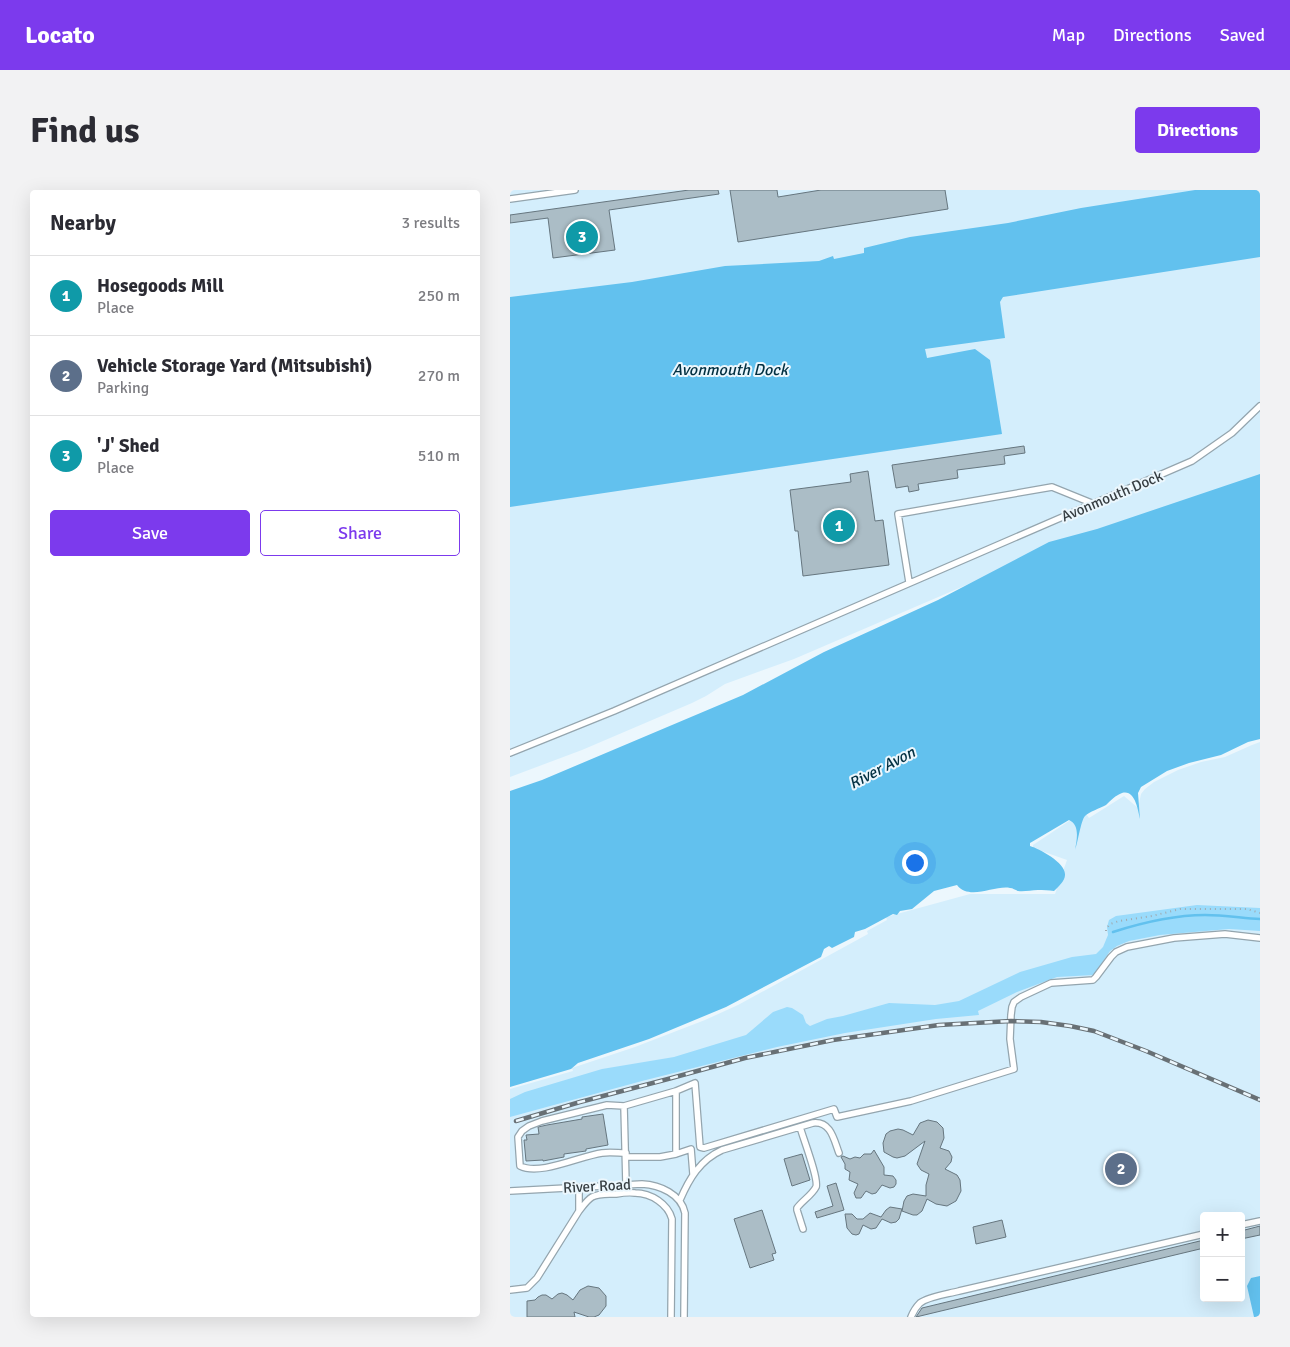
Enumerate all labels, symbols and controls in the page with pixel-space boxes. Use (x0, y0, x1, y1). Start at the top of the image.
text: Locato (25, 20, 95, 50)
text: Map (1052, 24, 1085, 46)
text: Directions (1113, 24, 1192, 46)
text: Saved (1220, 24, 1265, 46)
button: Directions (1135, 107, 1260, 153)
text: Find us (30, 109, 140, 152)
text: Nearby (50, 210, 116, 236)
text: 3 results (401, 213, 460, 233)
pin: 3 (566, 218, 598, 256)
text: Hosegoods Mill (97, 274, 224, 298)
text: 1 (62, 286, 70, 306)
text: 250 m (418, 286, 460, 306)
text: Place (97, 298, 134, 318)
text: Vehicle Storage Yard (Mitsubishi) (97, 354, 372, 378)
water label: Avonmouth Dock (672, 360, 790, 380)
text: 2 (62, 366, 70, 386)
text: 270 m (418, 366, 460, 386)
text: Parking (97, 378, 149, 398)
text: 'J' Shed (97, 434, 159, 458)
text: 3 (62, 446, 70, 466)
text: 510 m (418, 446, 460, 466)
text: Place (97, 458, 134, 478)
street label: Avonmouth Dock (1059, 466, 1166, 525)
pin: 1 (823, 507, 855, 545)
button: Save (50, 510, 250, 556)
button: Share (260, 510, 460, 556)
water label: River Avon (846, 742, 920, 794)
your location (902, 850, 928, 876)
pin: 2 (1105, 1150, 1137, 1188)
street label: River Road (563, 1175, 631, 1197)
map controls (1200, 1212, 1245, 1302)
button: + (1200, 1212, 1245, 1257)
button: − (1200, 1257, 1245, 1302)

